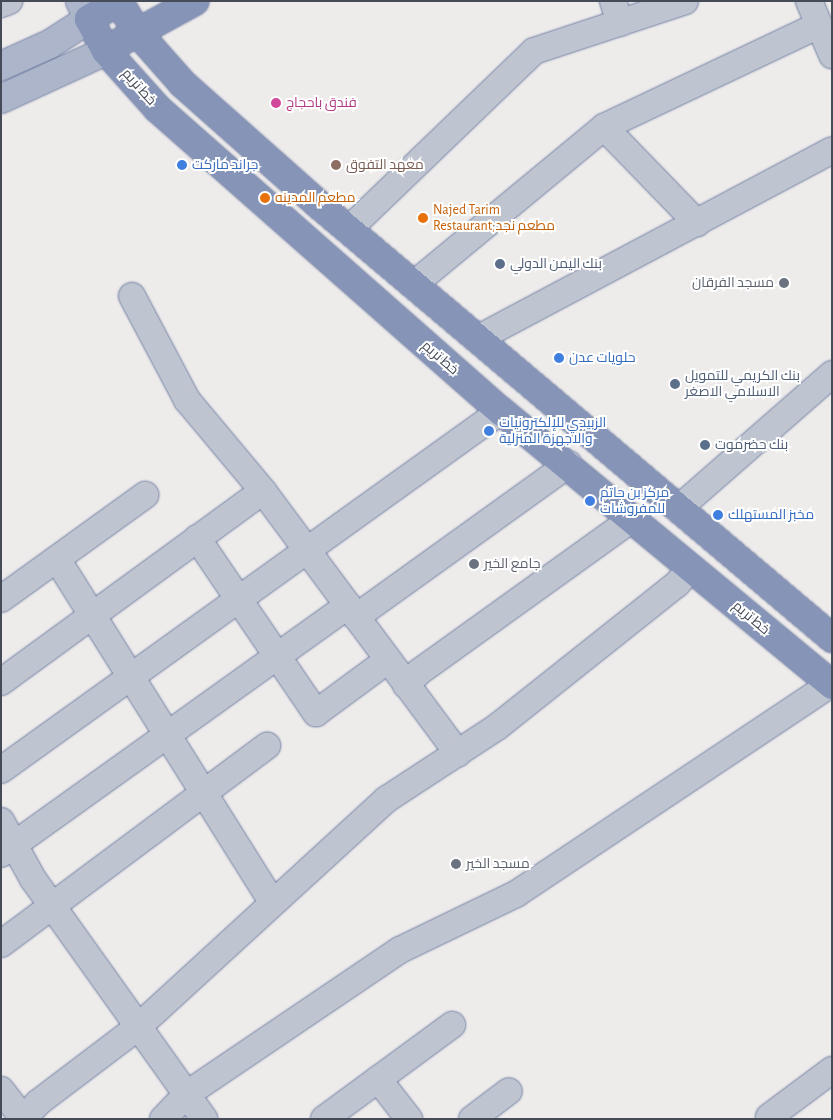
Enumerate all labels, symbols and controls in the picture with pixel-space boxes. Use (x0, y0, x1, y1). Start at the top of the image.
street label: خط تريم (118, 65, 160, 109)
place label: فندق باحجاج (286, 95, 357, 111)
marker: فندق باحجاج (270, 97, 282, 109)
place label: جراند ماركت (192, 157, 258, 173)
place label: معهد التفوق (346, 157, 424, 173)
marker: جراند ماركت (176, 159, 188, 171)
marker: معهد التفوق (330, 159, 342, 171)
place label: مطعم المدينه (275, 190, 355, 206)
marker: مطعم المدينه (259, 192, 271, 204)
place label: Najed Tarim Restaurant;مطعم نجد (433, 202, 555, 234)
marker: Najed Tarim Restaurant;مطعم نجد (417, 212, 429, 224)
place label: بنك اليمن الدولي (510, 256, 602, 272)
marker: بنك اليمن الدولي (494, 258, 506, 270)
place label: مسجد الفرقان (692, 275, 774, 291)
marker: مسجد الفرقان (778, 277, 790, 289)
street label: خط تريم (418, 337, 462, 379)
place label: حلويات عدن (569, 350, 635, 366)
marker: حلويات عدن (553, 352, 565, 364)
place label: بنك الكريمي للتمويل الاسلامي الاصغر (685, 368, 800, 401)
marker: بنك الكريمي للتمويل الاسلامي الاصغر (669, 378, 681, 390)
place label: الزبيدي للإلكترونيات والاجهزة المنزلية (499, 415, 606, 448)
marker: الزبيدي للإلكترونيات والاجهزة المنزلية (483, 425, 495, 437)
place label: بنك حضرموت (715, 437, 788, 453)
marker: بنك حضرموت (699, 439, 711, 451)
place label: مركز بن حاتم للمفروشات (600, 485, 669, 518)
marker: مركز بن حاتم للمفروشات (584, 495, 596, 507)
place label: مخبز المستهلك (728, 507, 814, 523)
marker: مخبز المستهلك (712, 509, 724, 521)
place label: جامع الخير (484, 556, 540, 572)
marker: جامع الخير (468, 558, 480, 570)
street label: خط تريم (729, 598, 773, 638)
place label: مسجد الخير (466, 856, 530, 872)
marker: مسجد الخير (450, 858, 462, 870)

